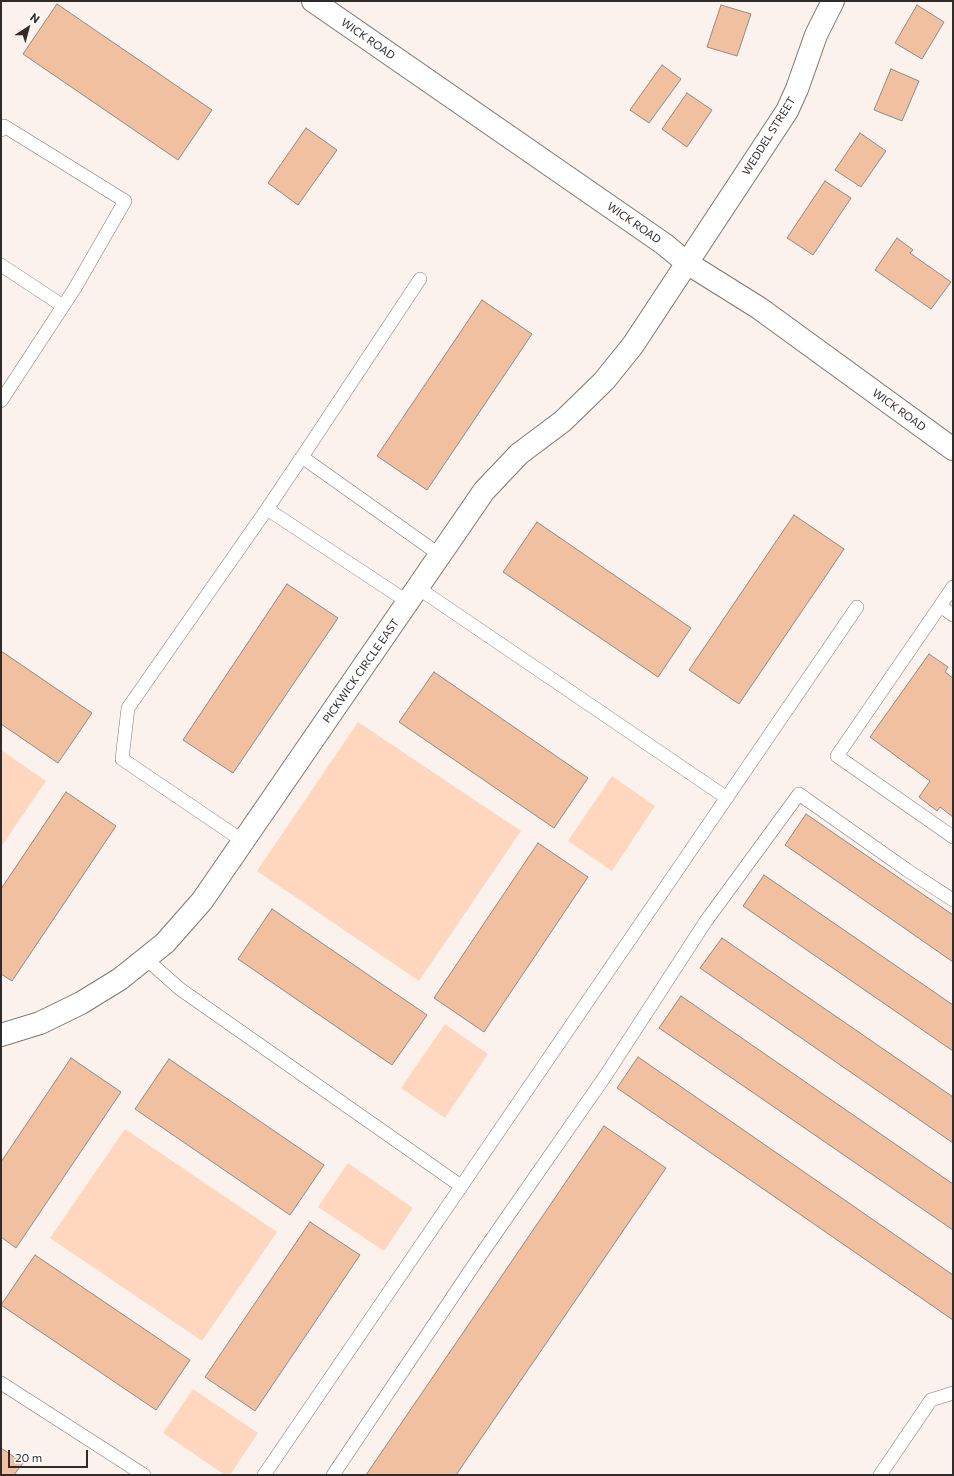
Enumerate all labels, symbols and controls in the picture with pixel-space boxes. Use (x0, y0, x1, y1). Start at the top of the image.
north arrow (8, 8, 48, 48)
text: N (28, 10, 43, 26)
street label: WICK ROAD (338, 16, 398, 62)
street label: WEDDEL STREET (740, 94, 798, 178)
street label: WICK ROAD (604, 200, 664, 246)
street label: WICK ROAD (870, 386, 928, 434)
street label: PICKWICK CIRCLE EAST (320, 616, 402, 726)
scale bar (10, 1442, 90, 1468)
text: 20 m (15, 1450, 42, 1464)

